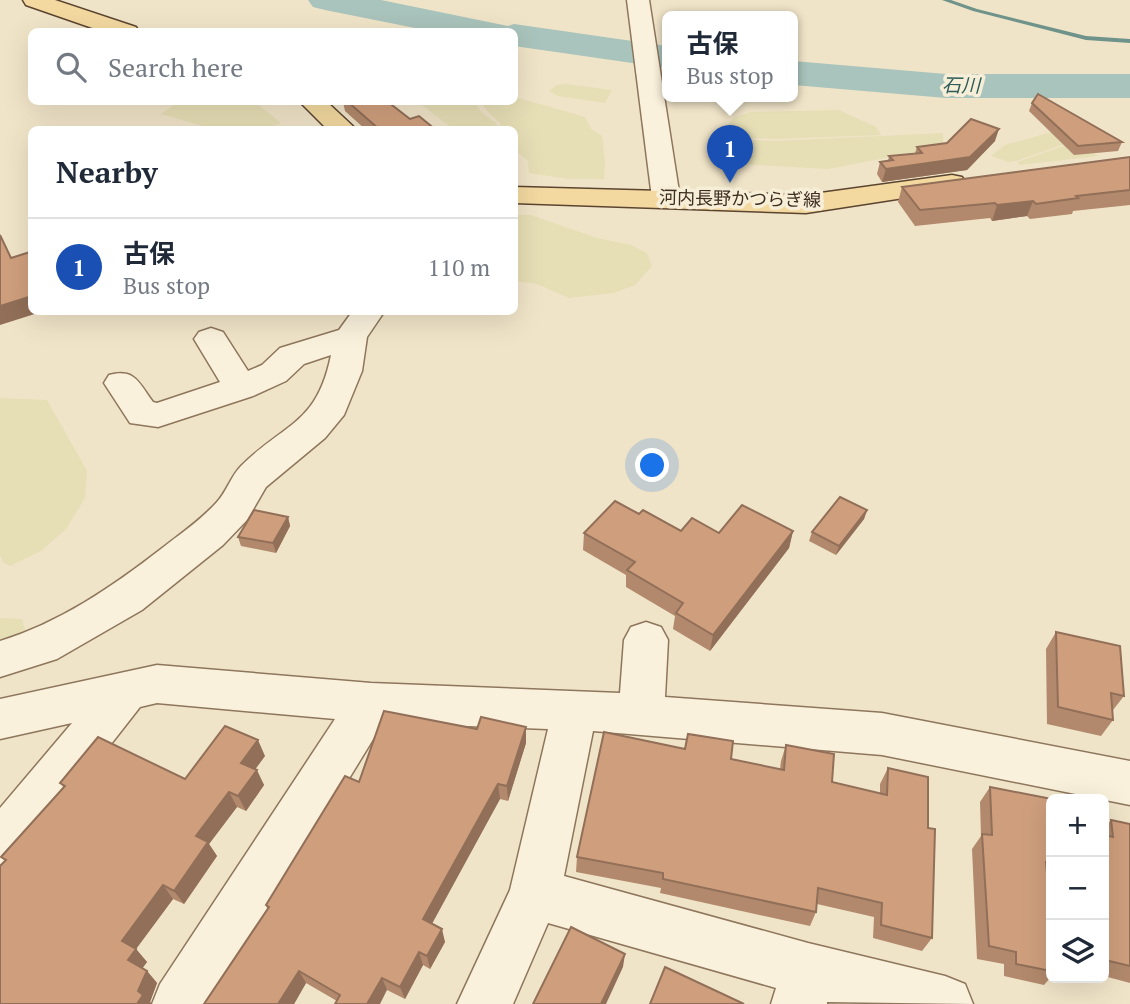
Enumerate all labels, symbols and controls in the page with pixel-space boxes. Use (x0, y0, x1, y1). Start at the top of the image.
popup (662, 11, 798, 102)
text: 古保 (686, 26, 738, 60)
search box (28, 28, 518, 105)
icon: search (52, 48, 90, 86)
text: Search here (108, 50, 243, 84)
text: Bus stop (686, 60, 774, 91)
water label: 石川 (942, 72, 982, 97)
pin: 1 (707, 125, 753, 183)
text: Nearby (56, 152, 158, 192)
street label: 河内長野かつらぎ線 (659, 185, 821, 211)
text: 古保 (123, 236, 175, 270)
text: 1 (73, 252, 86, 283)
text: 110 m (428, 252, 490, 283)
text: Bus stop (123, 270, 210, 301)
your location (635, 448, 669, 482)
map controls (1046, 794, 1109, 983)
button: + (1046, 794, 1109, 857)
button: − (1046, 857, 1109, 920)
button: layers (1046, 920, 1109, 983)

